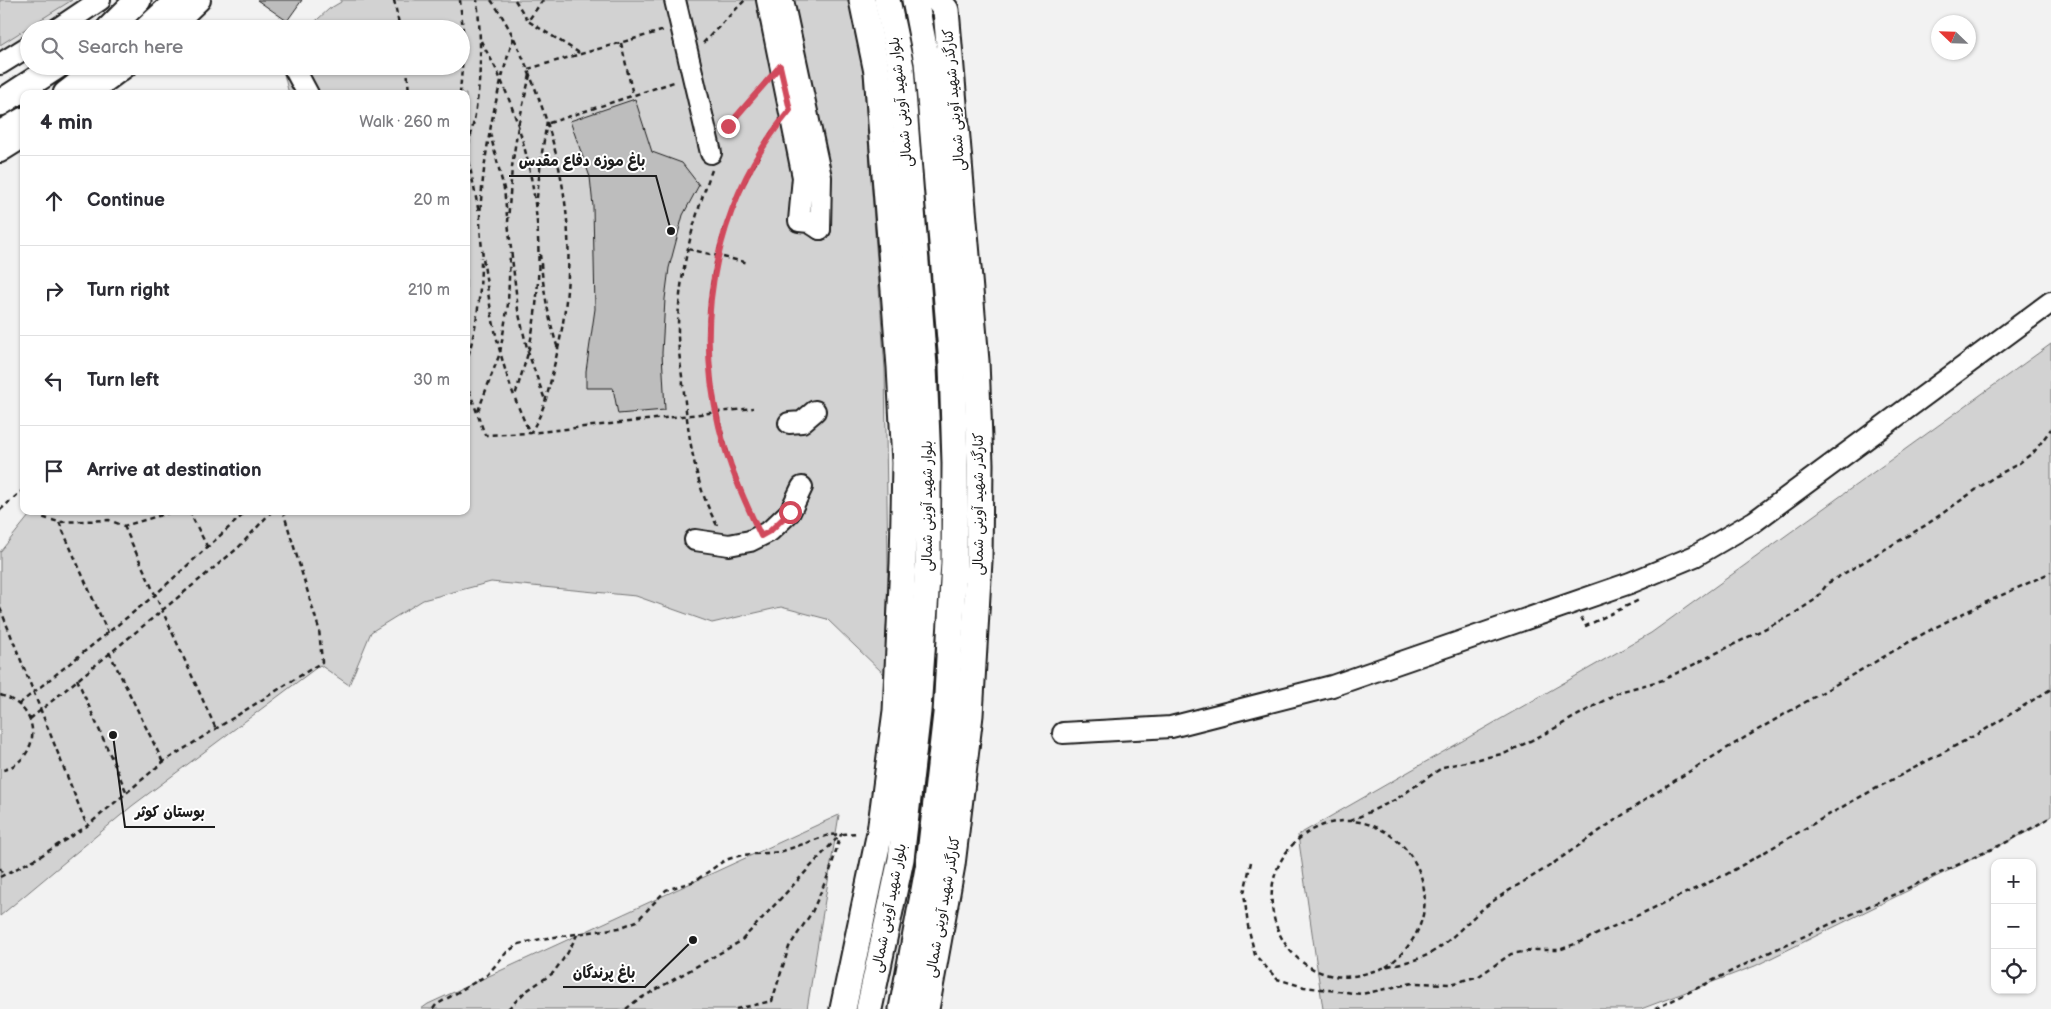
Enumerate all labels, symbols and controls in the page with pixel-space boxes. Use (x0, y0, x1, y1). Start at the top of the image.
north arrow (1931, 15, 1976, 60)
search box (20, 20, 470, 75)
street label: کنارگذر شهید آوینی شمالی (939, 28, 969, 172)
icon: search (38, 34, 66, 62)
text: Search here (78, 36, 183, 59)
street label: بلوار شهید آوینی شمالی (886, 36, 916, 168)
text: 4 min (40, 110, 93, 135)
text: Walk · 260 m (359, 113, 450, 132)
route end (717, 115, 740, 138)
callout: باغ موزه دفاع مقدس (509, 146, 656, 176)
text: باغ موزه دفاع مقدس (519, 152, 645, 171)
icon: ahead (40, 187, 68, 215)
text: Continue (87, 189, 165, 212)
text: 20 m (414, 191, 450, 210)
icon: right (40, 277, 68, 305)
text: Turn right (87, 279, 170, 302)
text: 210 m (408, 281, 450, 300)
icon: left (40, 367, 68, 395)
text: Turn left (87, 369, 159, 392)
text: 30 m (413, 371, 450, 390)
street label: کنارگذر شهید آوینی شمالی (970, 432, 987, 576)
street label: بلوار شهید آوینی شمالی (919, 441, 936, 571)
icon: arrive (40, 457, 68, 485)
text: Arrive at destination (87, 459, 262, 482)
route start (779, 501, 802, 524)
callout: بوستان کوثر (125, 797, 215, 827)
text: بوستان کوثر (133, 803, 205, 822)
street label: کنارگذر شهید آوینی شمالی (922, 835, 964, 979)
street label: بلوار شهید آوینی شمالی (868, 842, 910, 974)
map controls (1991, 859, 2036, 994)
button: + (1991, 859, 2036, 904)
button: − (1991, 904, 2036, 949)
button: locate (1991, 949, 2036, 994)
callout: باغ پرندگان (563, 957, 645, 987)
text: باغ پرندگان (573, 963, 635, 983)

